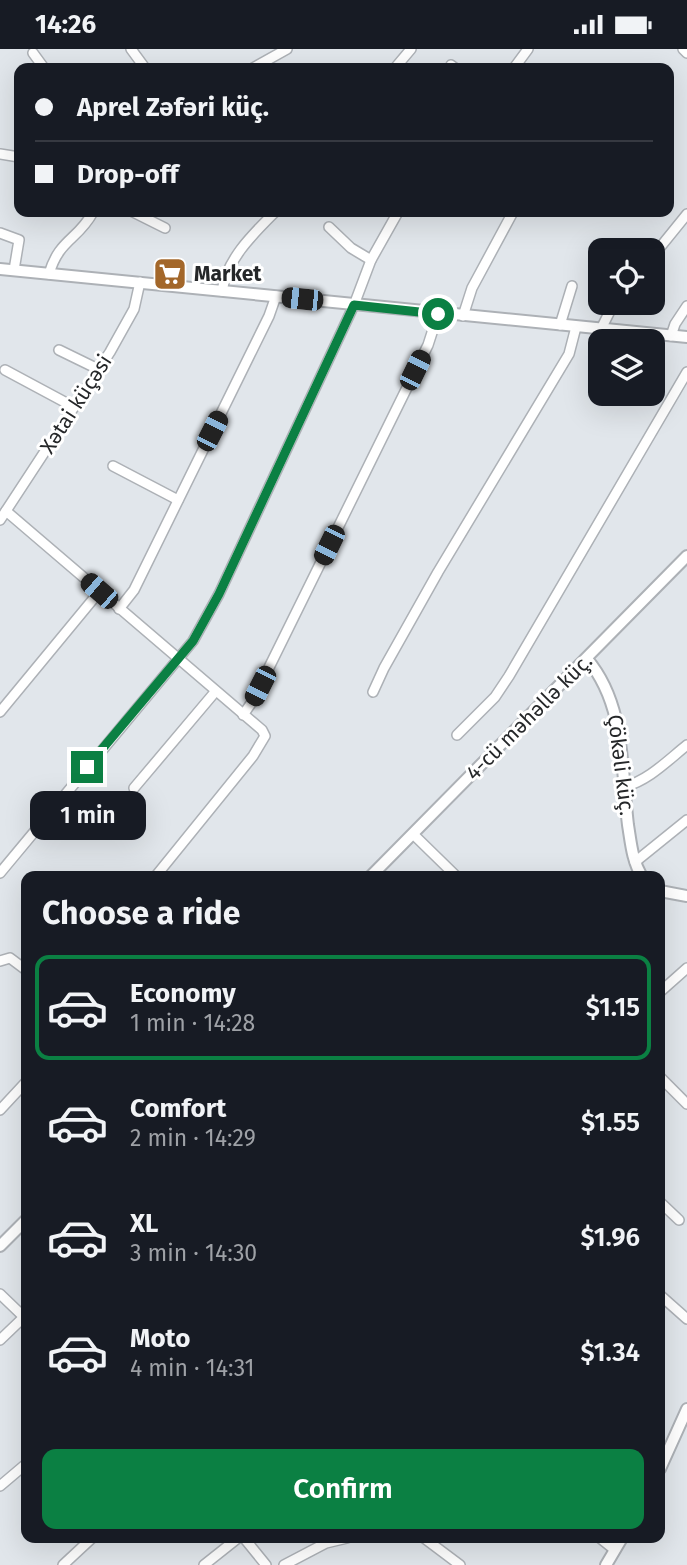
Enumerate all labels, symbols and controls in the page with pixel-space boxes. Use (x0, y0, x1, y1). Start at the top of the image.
text: 14:26 (35, 9, 96, 40)
text: Aprel Zəfəri küç. (77, 92, 269, 123)
text: Drop-off (77, 159, 179, 190)
map controls (588, 238, 665, 406)
button: locate (588, 238, 665, 315)
supermarket icon: Market (151, 255, 189, 293)
place label: Market (194, 261, 262, 287)
car (281, 286, 324, 312)
route start (422, 298, 454, 330)
button: layers (588, 329, 665, 406)
car (397, 347, 434, 393)
street label: Xətai küçəsi (34, 350, 118, 458)
car (194, 408, 231, 454)
car (311, 522, 348, 568)
car (77, 569, 122, 613)
street label: 4-cü məhəllə küç. (460, 648, 598, 786)
car (242, 663, 279, 709)
street label: Çökəli küç. (602, 713, 640, 817)
route end (71, 751, 103, 783)
callout: 1 min (29, 791, 145, 841)
text: 1 min (60, 801, 116, 829)
text: Choose a ride (42, 894, 240, 932)
icon: car (46, 976, 109, 1039)
text: Economy (130, 978, 236, 1009)
text: $1.15 (586, 992, 640, 1023)
text: 1 min · 14:28 (130, 1009, 255, 1037)
icon: car (46, 1091, 109, 1154)
text: Comfort (130, 1093, 226, 1124)
text: $1.55 (581, 1107, 640, 1138)
text: 2 min · 14:29 (130, 1124, 256, 1152)
icon: car (46, 1206, 109, 1269)
text: XL (130, 1208, 158, 1239)
text: $1.96 (580, 1222, 640, 1253)
text: 3 min · 14:30 (130, 1239, 257, 1267)
icon: car (46, 1321, 109, 1384)
text: Moto (130, 1323, 190, 1354)
text: $1.34 (580, 1337, 640, 1368)
text: 4 min · 14:31 (130, 1354, 255, 1382)
button: Confirm (42, 1449, 644, 1529)

